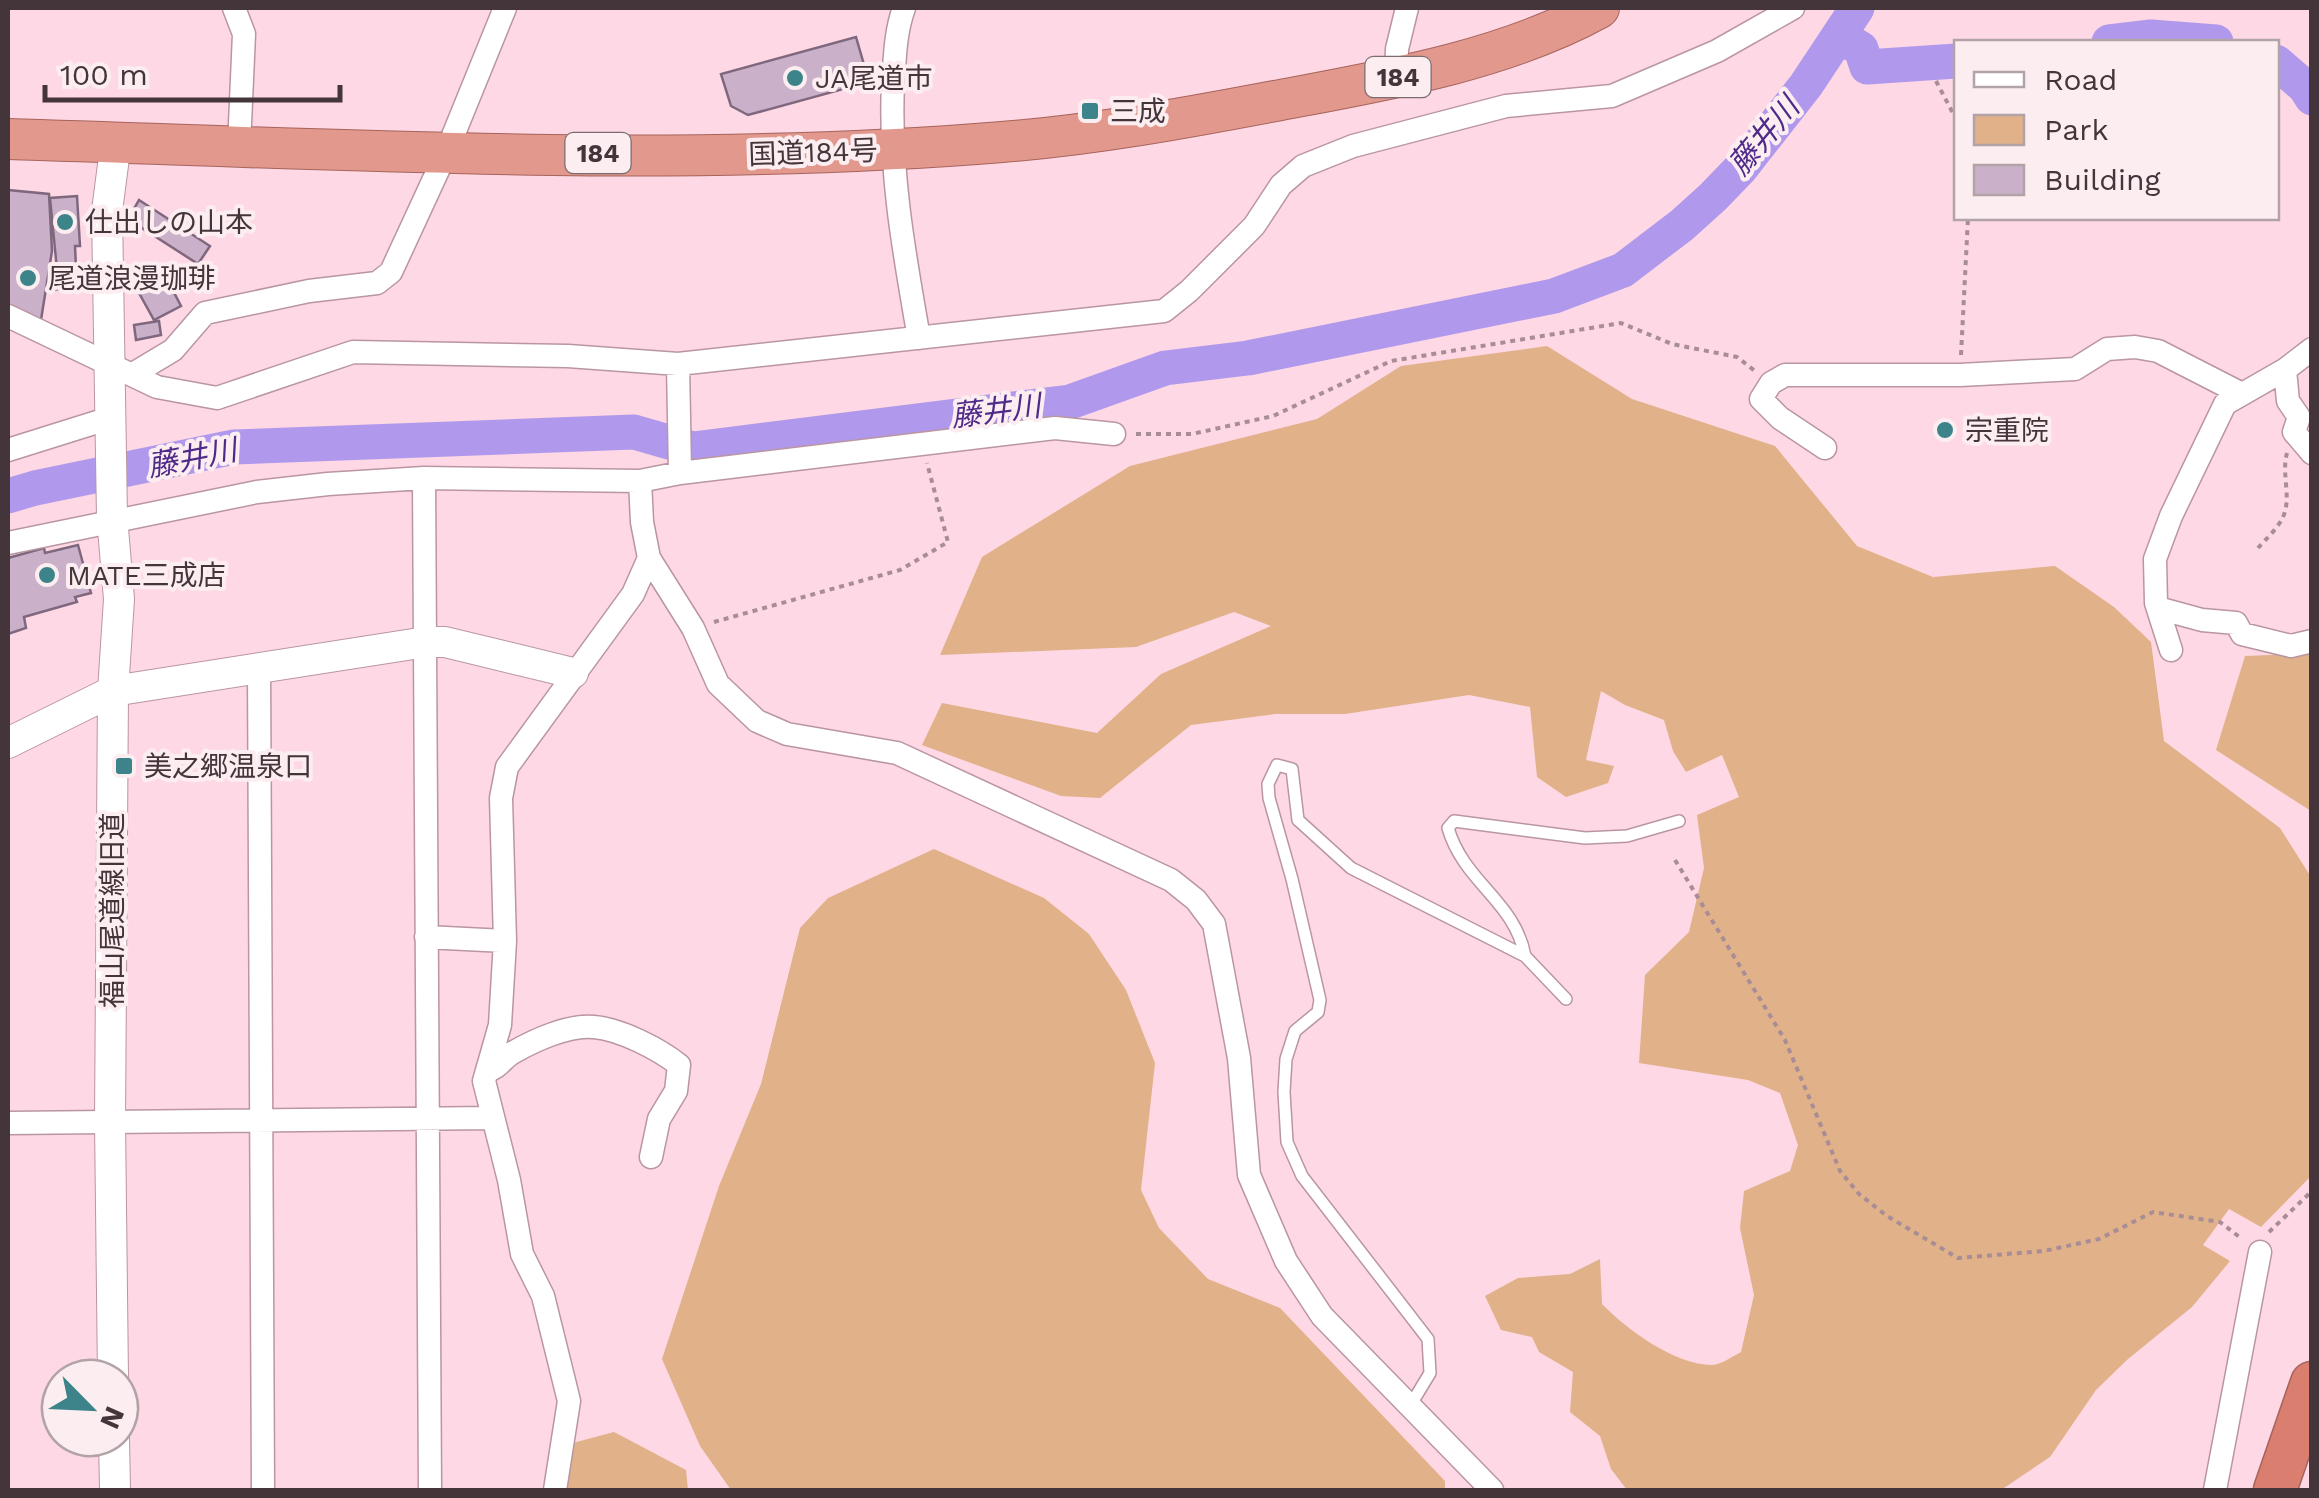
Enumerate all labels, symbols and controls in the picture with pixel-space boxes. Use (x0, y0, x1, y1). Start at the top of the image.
scale bar (45, 40, 340, 102)
legend (1954, 40, 2279, 220)
text: 100 m (60, 57, 148, 92)
road number: 184 (1366, 57, 1430, 97)
place label: JA尾道市 (815, 62, 933, 95)
text: Road (2044, 62, 2117, 97)
marker: JA尾道市 (784, 67, 806, 89)
water label: 藤井川 (1721, 88, 1808, 181)
place label: 三成 (1110, 95, 1166, 128)
marker: 三成 (1079, 100, 1101, 122)
text: Park (2044, 112, 2109, 147)
road number: 184 (566, 133, 630, 173)
street label: 国道184号 (748, 134, 878, 171)
text: Building (2044, 162, 2161, 197)
place label: 仕出しの山本 (85, 206, 253, 239)
marker: 仕出しの山本 (54, 211, 76, 233)
place label: 尾道浪漫珈琲 (48, 262, 216, 295)
marker: 尾道浪漫珈琲 (17, 267, 39, 289)
water label: 藤井川 (949, 387, 1046, 433)
place label: 宗重院 (1965, 414, 2049, 447)
marker: 宗重院 (1934, 419, 1956, 441)
water label: 藤井川 (144, 431, 242, 483)
place label: MATE三成店 (67, 559, 226, 592)
marker: MATE三成店 (36, 564, 58, 586)
place label: 美之郷温泉口 (144, 750, 312, 783)
marker: 美之郷温泉口 (113, 755, 135, 777)
street label: 福山尾道線旧道 (96, 812, 129, 1008)
north arrow (40, 1358, 140, 1458)
text: N (93, 1402, 132, 1434)

